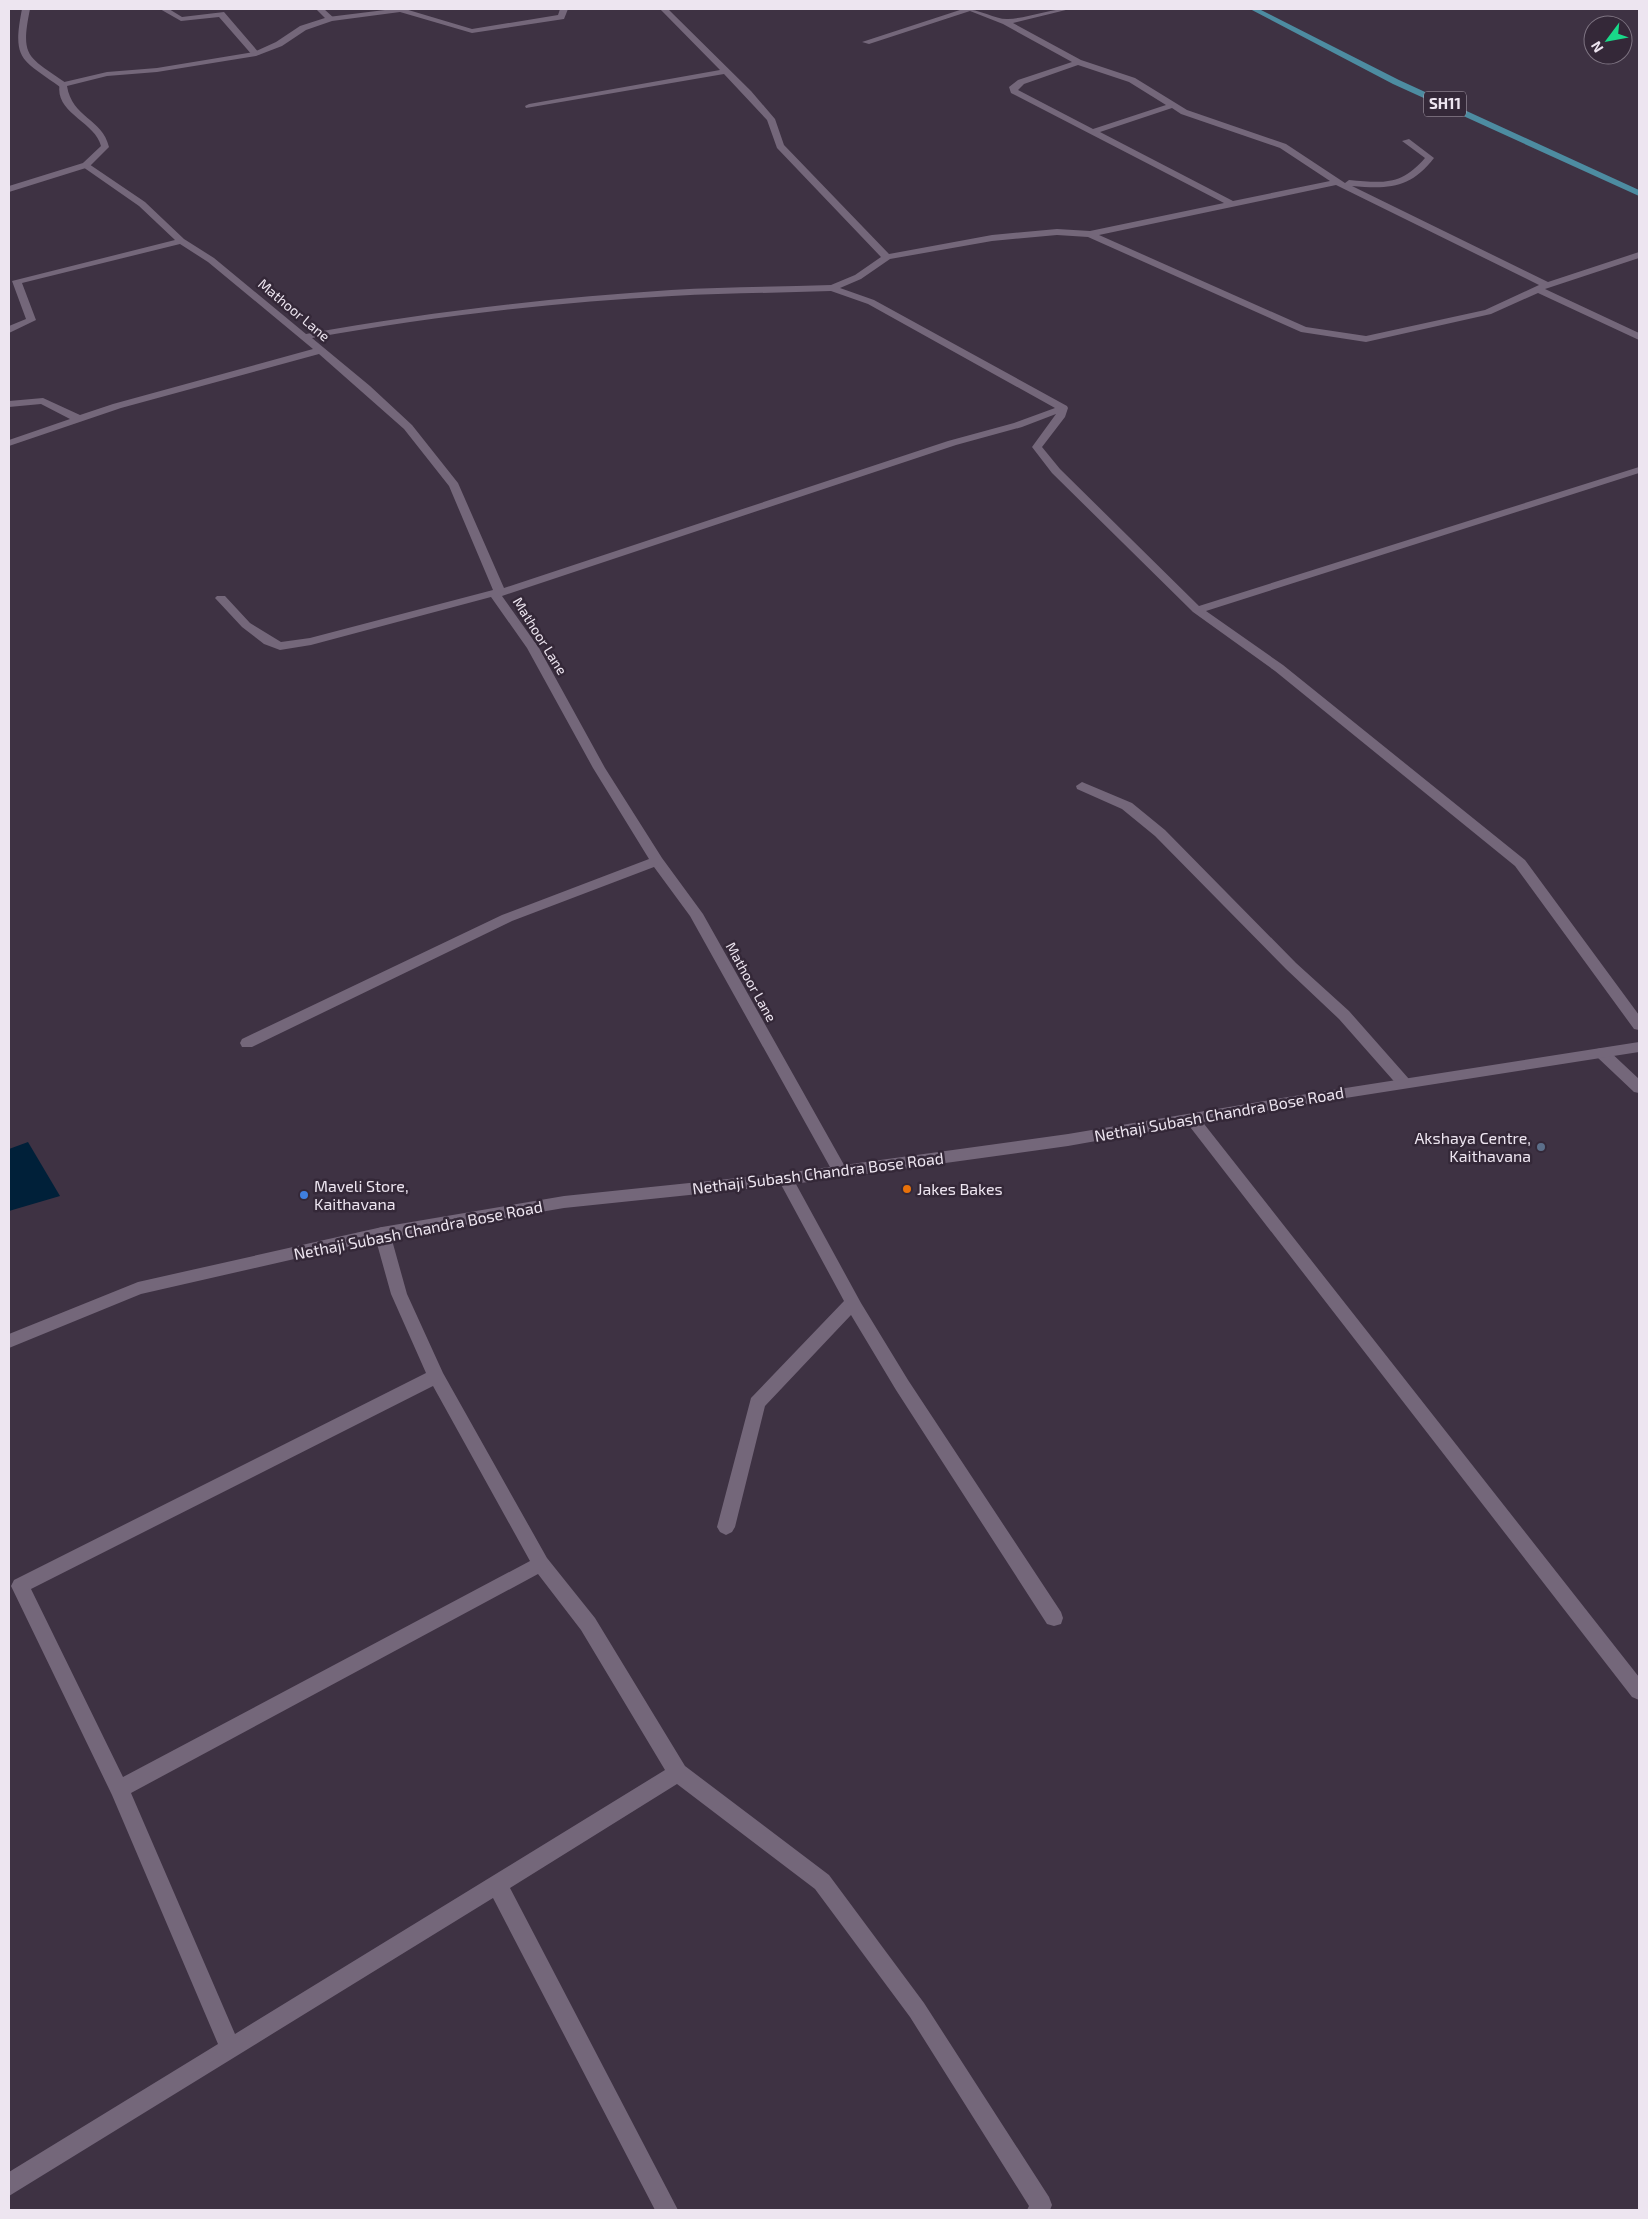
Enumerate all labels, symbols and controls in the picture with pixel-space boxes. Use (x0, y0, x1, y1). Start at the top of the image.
north arrow (1583, 15, 1633, 65)
text: N (1587, 38, 1606, 56)
road number: SH11 (1424, 92, 1466, 116)
street label: Mathoor Lane (255, 275, 334, 345)
street label: Mathoor Lane (510, 594, 571, 678)
street label: Mathoor Lane (723, 939, 780, 1024)
street label: Nethaji Subash Chandra Bose Road (1093, 1082, 1345, 1146)
place label: Akshaya Centre, Kaithavana (1414, 1128, 1531, 1165)
marker: Akshaya Centre, Kaithavana (1535, 1141, 1547, 1153)
street label: Nethaji Subash Chandra Bose Road (691, 1148, 945, 1198)
place label: Maveli Store, Kaithavana (314, 1176, 409, 1213)
place label: Jakes Bakes (917, 1179, 1003, 1198)
marker: Jakes Bakes (901, 1183, 913, 1195)
marker: Maveli Store, Kaithavana (298, 1189, 310, 1201)
street label: Nethaji Subash Chandra Bose Road (292, 1196, 544, 1264)

